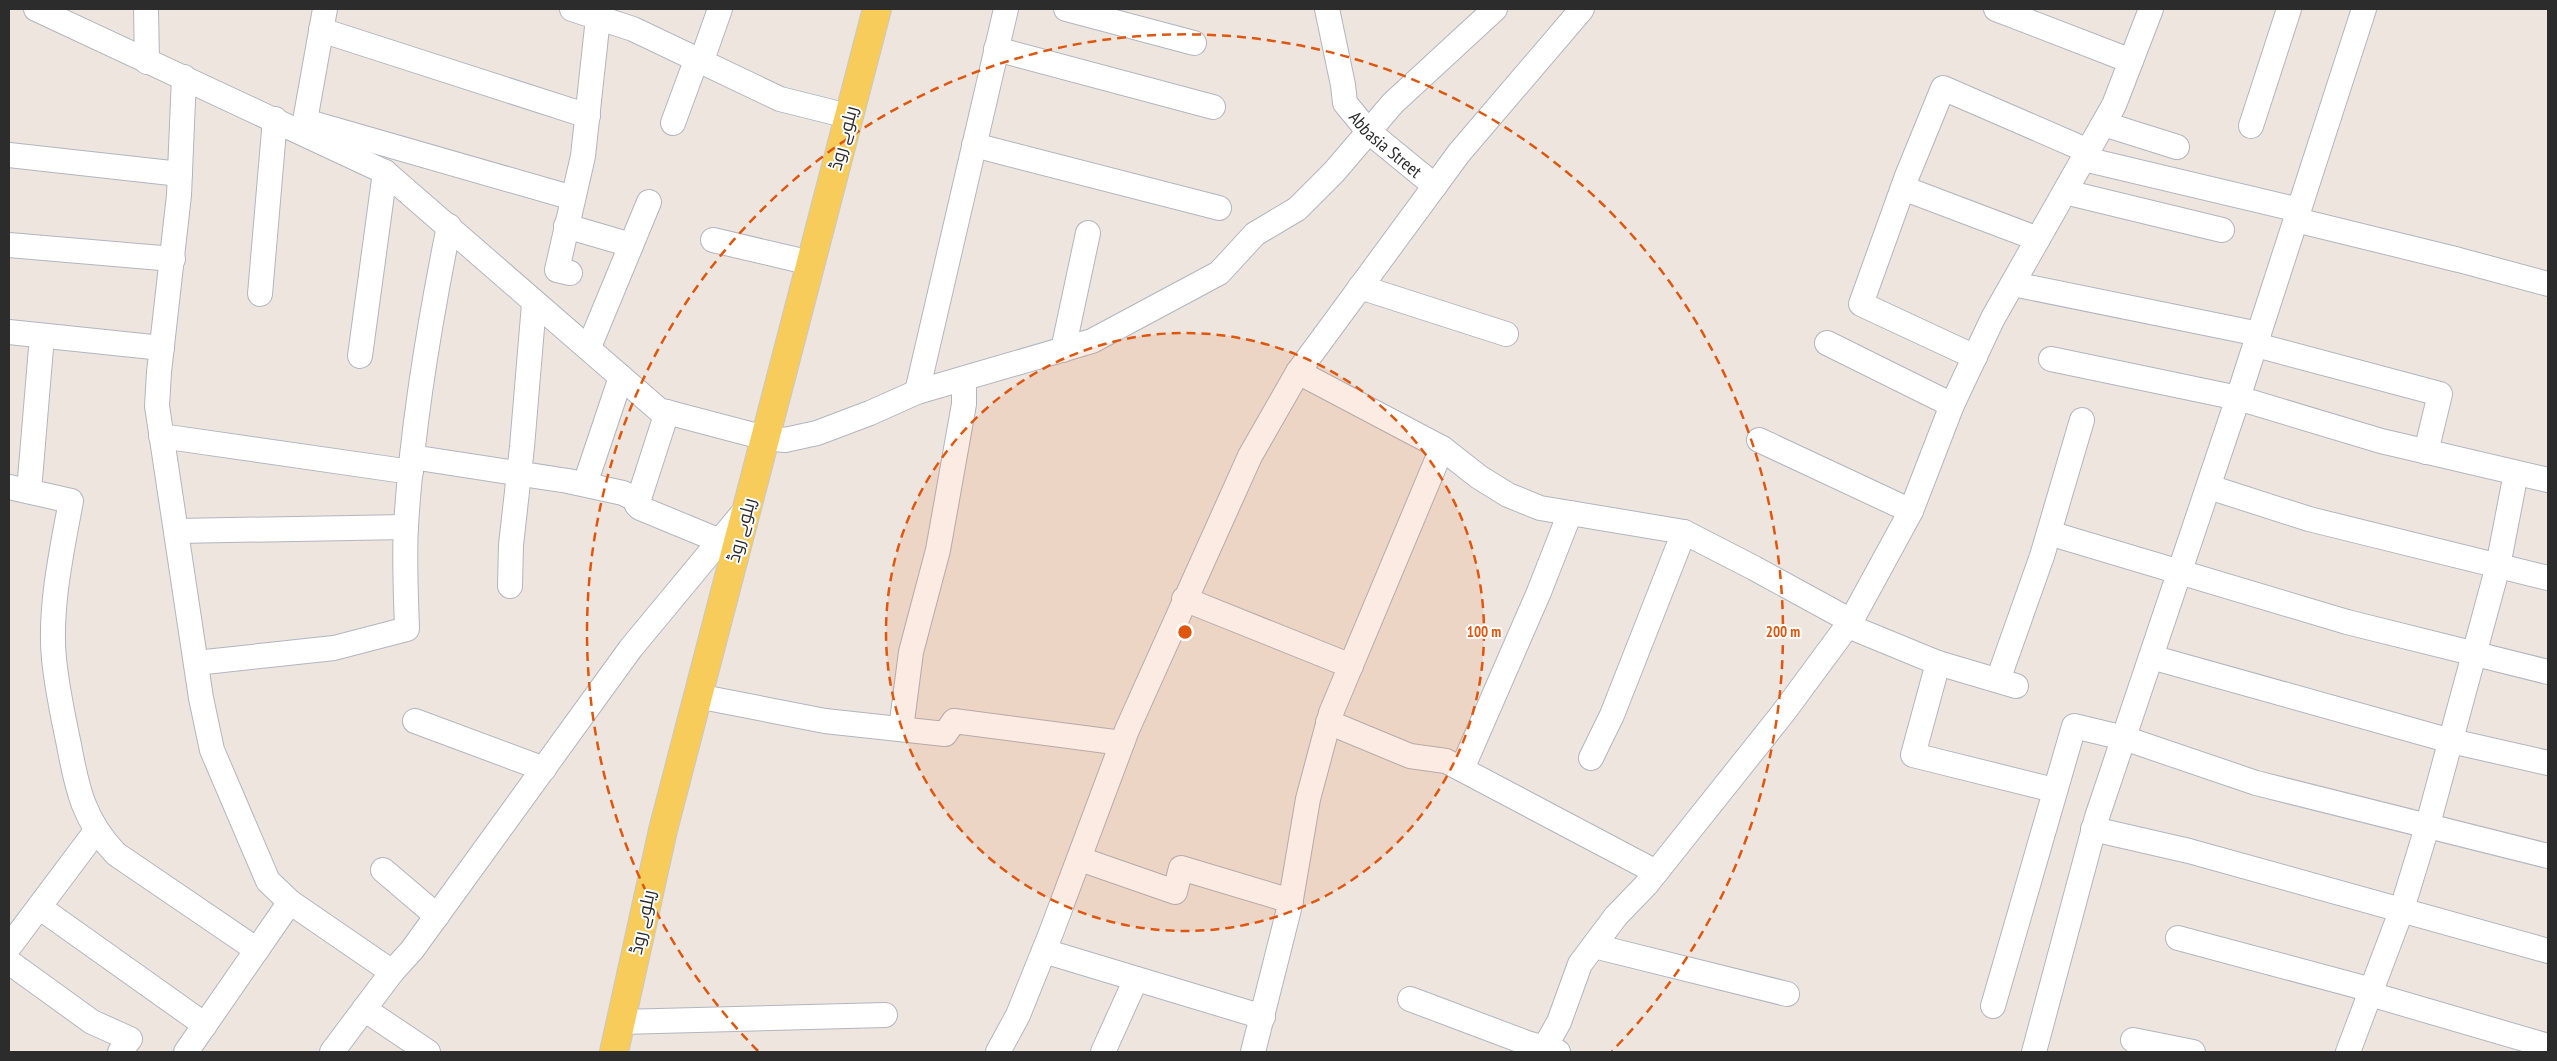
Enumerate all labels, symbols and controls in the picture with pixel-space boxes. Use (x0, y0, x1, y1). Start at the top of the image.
street label: ریلوے روڈ (823, 103, 863, 173)
street label: Abbasia Street (1345, 106, 1427, 182)
street label: ریلوے روڈ (721, 495, 761, 565)
text: 100 m (1467, 622, 1501, 641)
text: 200 m (1766, 622, 1800, 641)
centre of rings (1176, 623, 1194, 641)
street label: ریلوے روڈ (624, 888, 660, 956)

